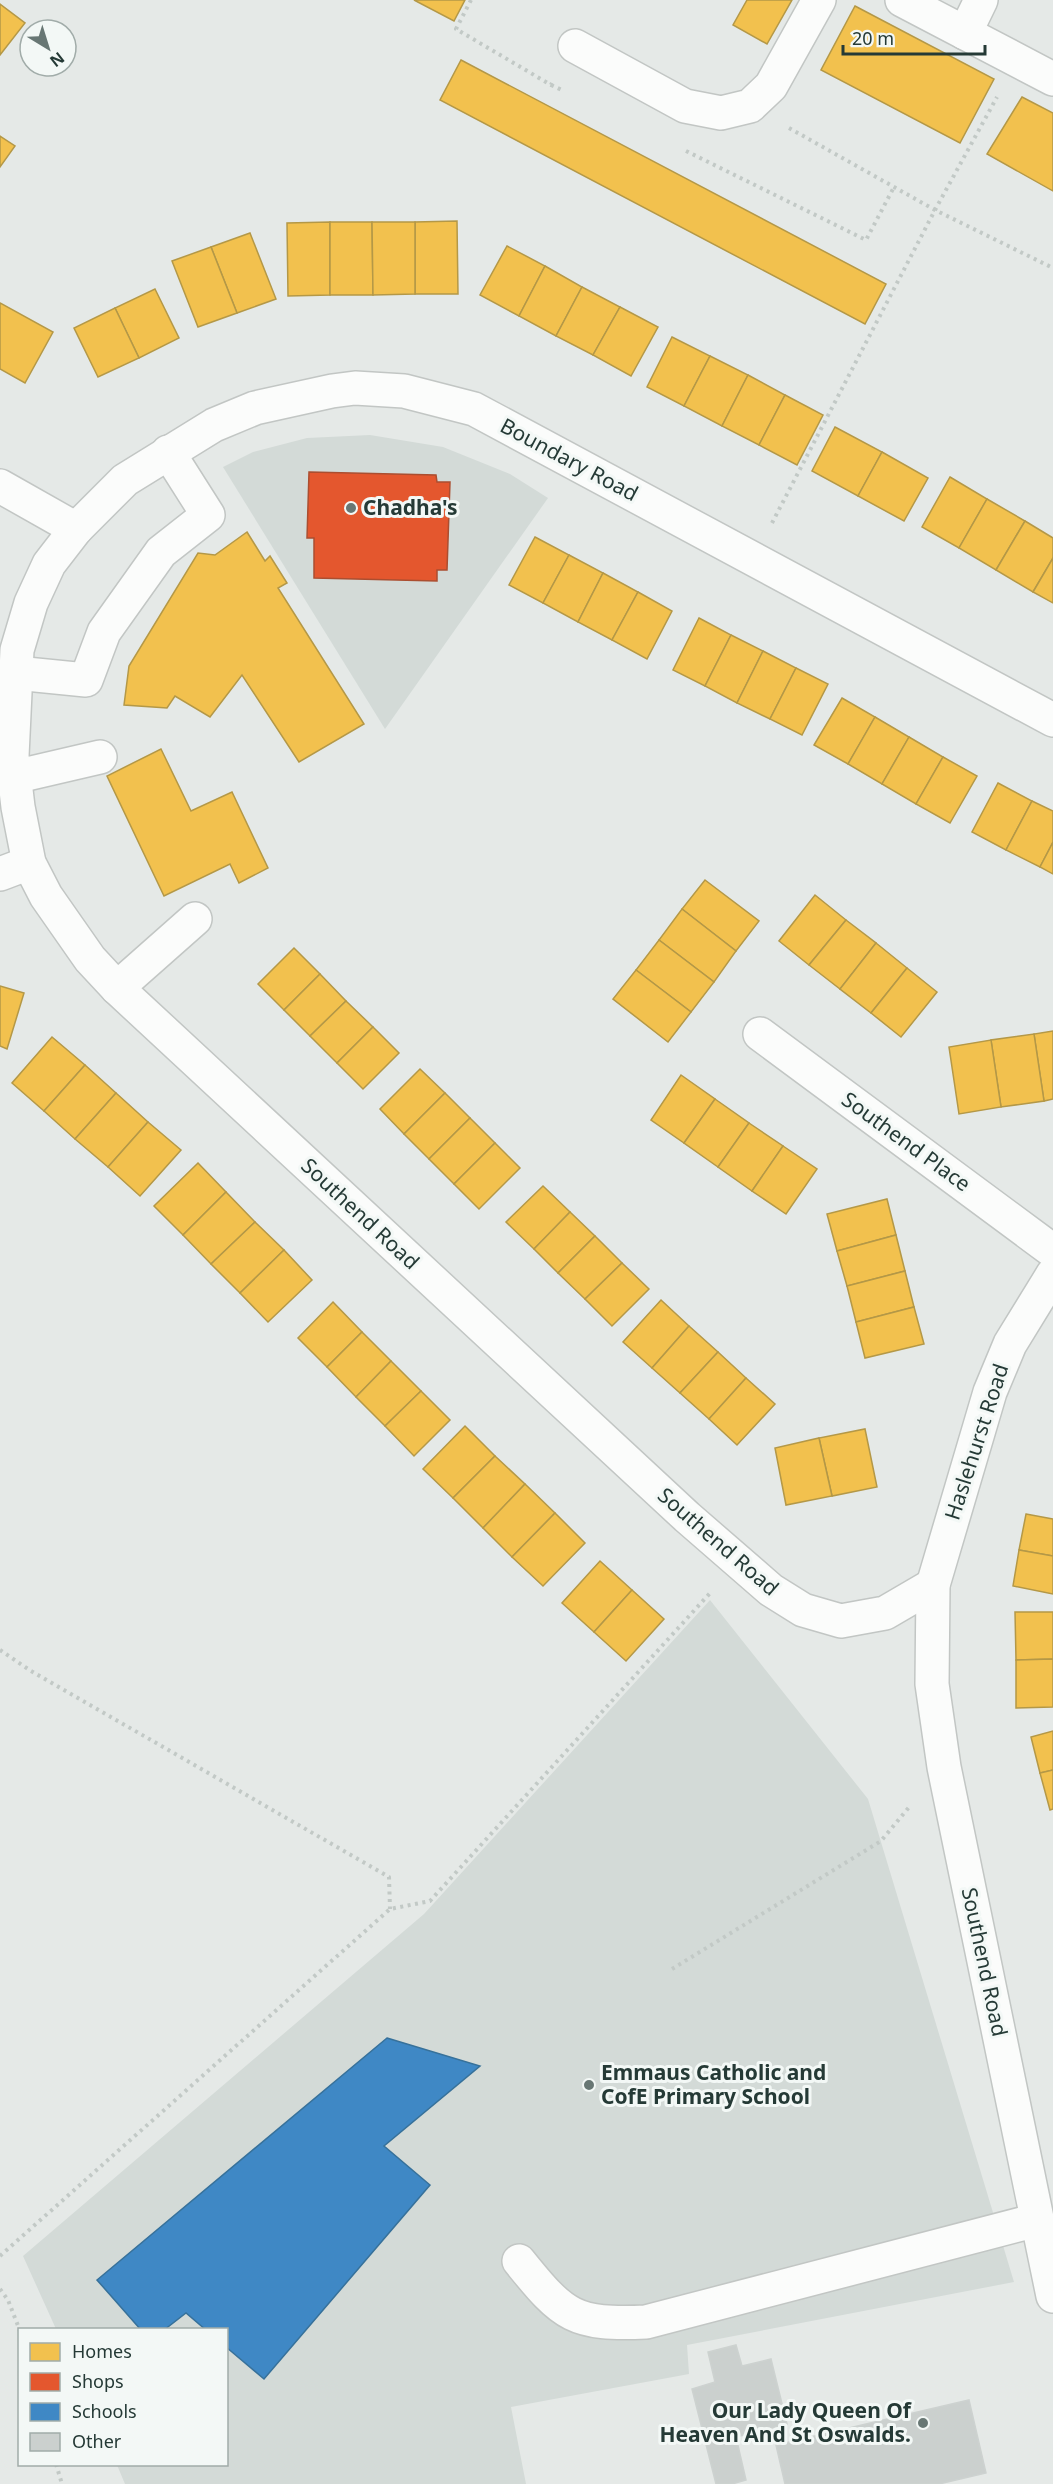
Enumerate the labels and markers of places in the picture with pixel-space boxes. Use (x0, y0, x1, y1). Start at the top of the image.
place label: Chadha's (363, 493, 458, 521)
marker: Chadha's (344, 501, 358, 515)
place label: Emmaus Catholic and CofE Primary School (601, 2058, 826, 2110)
marker: Emmaus Catholic and CofE Primary School (582, 2078, 596, 2092)
place label: Our Lady Queen Of Heaven And St Oswalds. (659, 2396, 913, 2448)
marker: Our Lady Queen Of Heaven And St Oswalds. (916, 2416, 930, 2430)

